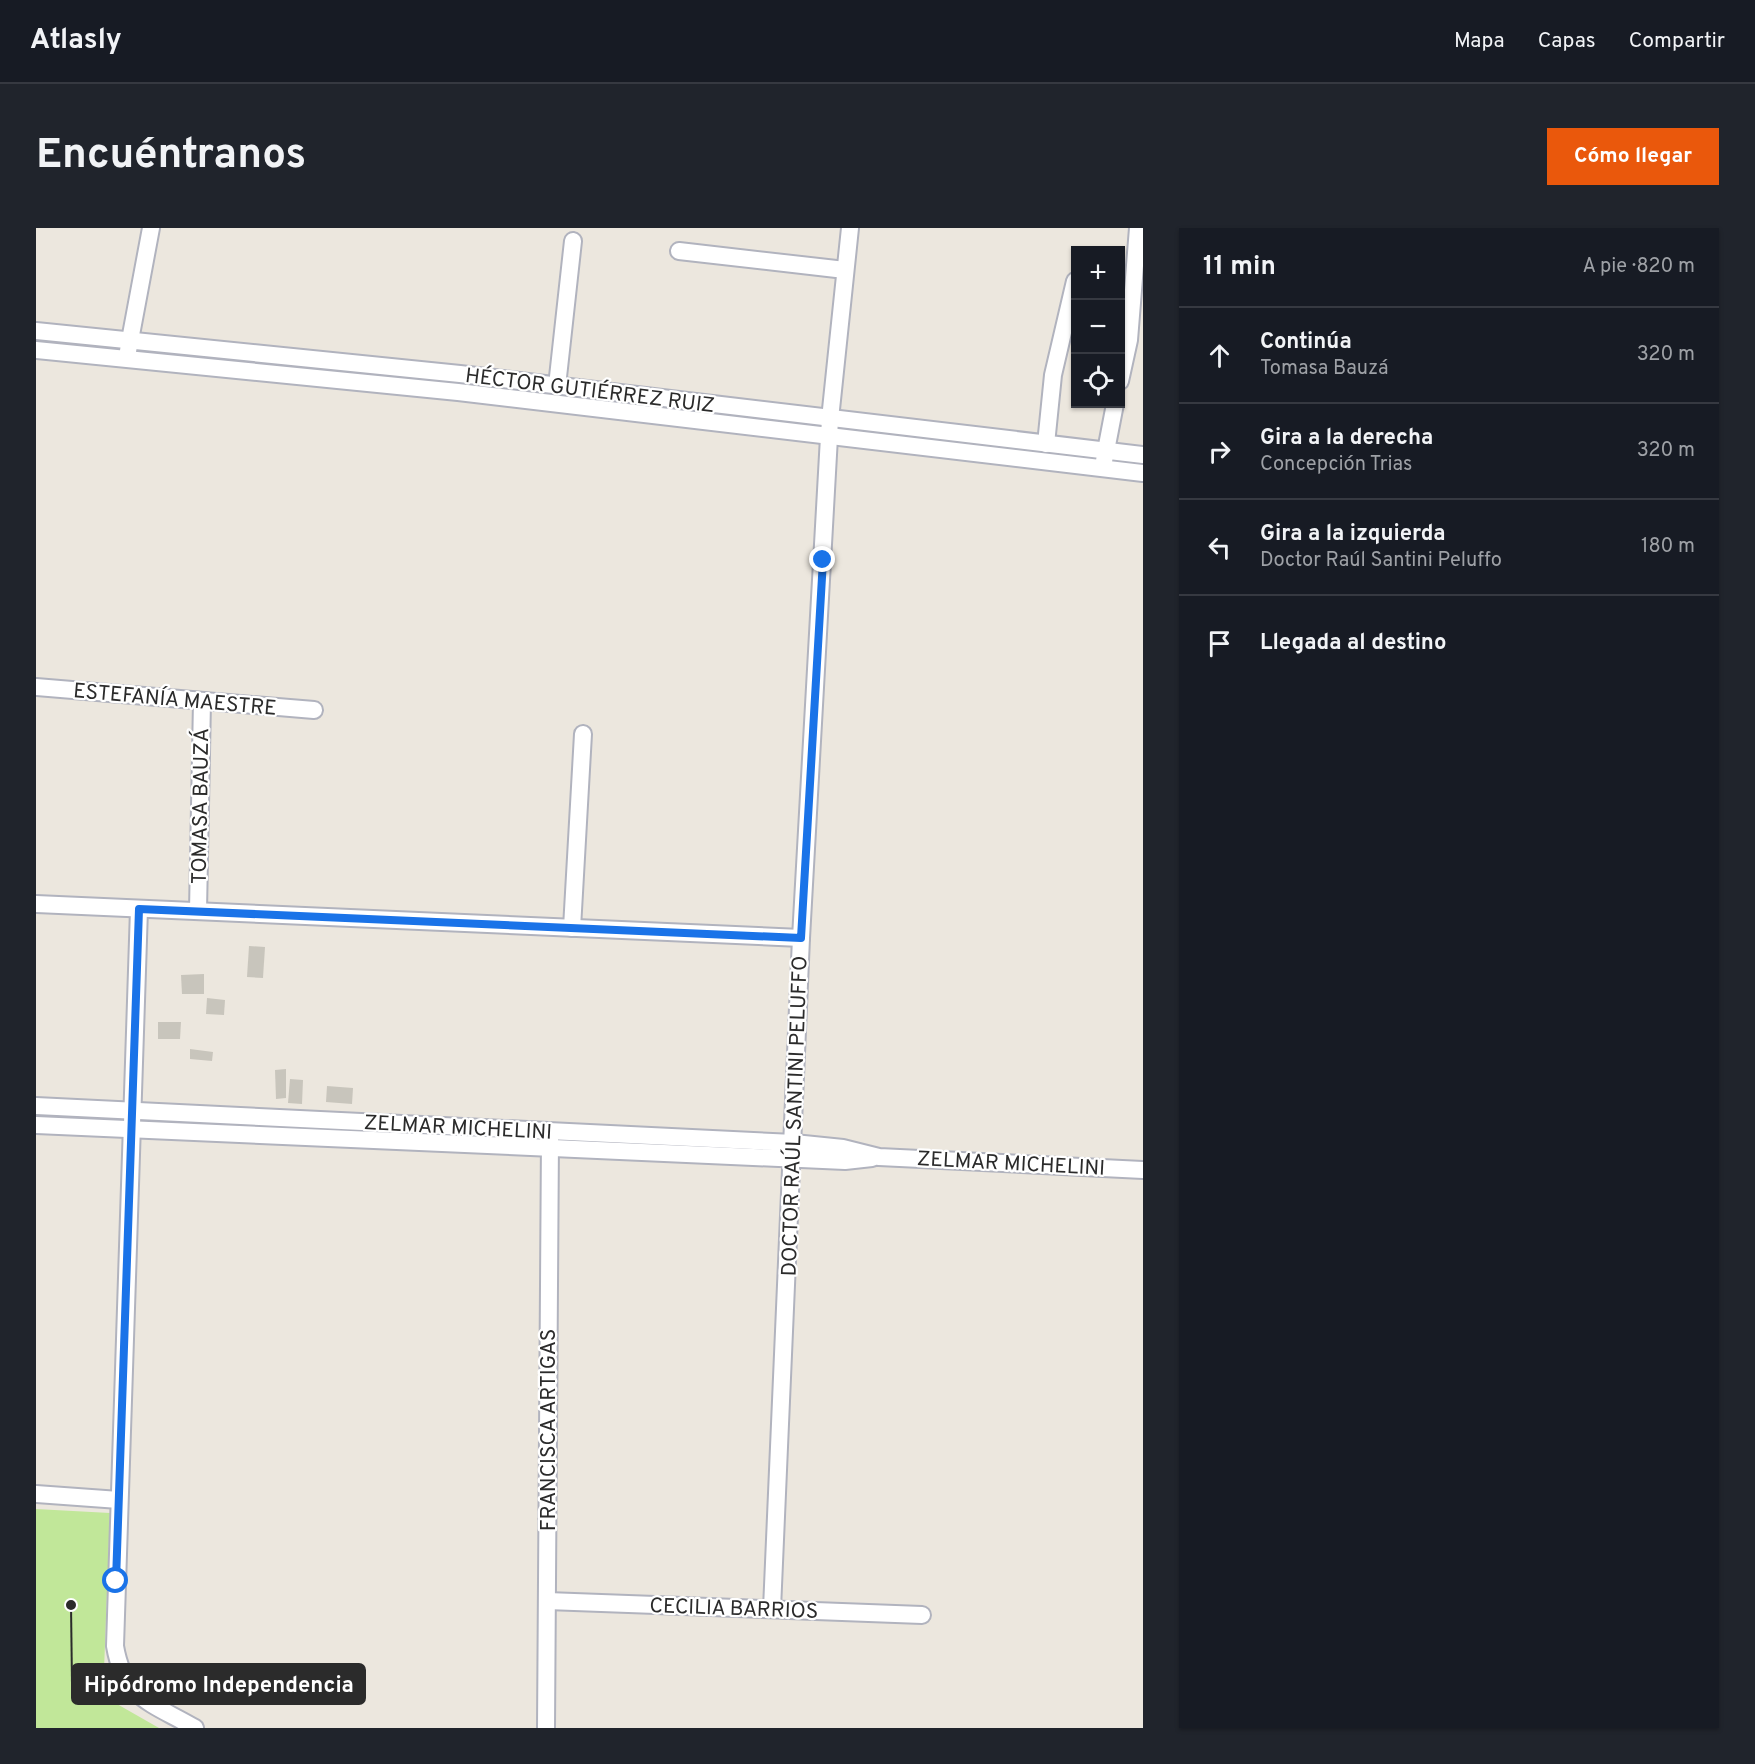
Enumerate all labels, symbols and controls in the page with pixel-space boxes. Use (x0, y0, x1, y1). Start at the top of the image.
text: Atlasly (30, 23, 122, 59)
text: Mapa (1454, 28, 1505, 55)
text: Capas (1538, 28, 1596, 55)
text: Compartir (1629, 28, 1725, 55)
button: Cómo llegar (1547, 128, 1719, 185)
text: Encuéntranos (36, 130, 306, 183)
map controls (1071, 246, 1125, 408)
button: + (1071, 246, 1125, 300)
text: 11 min (1203, 251, 1276, 284)
text: A pie · 820 m (1582, 254, 1695, 280)
button: − (1071, 300, 1125, 354)
text: Continúa (1260, 329, 1352, 356)
icon: ahead (1203, 339, 1236, 372)
text: 320 m (1637, 342, 1695, 368)
button: locate (1071, 354, 1125, 408)
text: Tomasa Bauzá (1260, 356, 1389, 382)
street label: HÉCTOR GUTIÉRREZ RUIZ (464, 362, 716, 420)
text: Gira a la derecha (1260, 425, 1433, 452)
icon: right (1203, 435, 1236, 468)
text: 320 m (1637, 438, 1695, 464)
text: Concepción Trias (1260, 452, 1412, 478)
text: Gira a la izquierda (1260, 521, 1446, 548)
icon: left (1203, 531, 1236, 564)
text: 180 m (1641, 534, 1695, 560)
route end (809, 546, 835, 572)
text: Doctor Raúl Santini Peluffo (1260, 548, 1502, 574)
icon: arrive (1203, 627, 1236, 660)
text: Llegada al destino (1260, 630, 1446, 657)
street label: ESTEFANÍA MAESTRE (72, 677, 278, 723)
street label: TOMASA BAUZÁ (186, 728, 216, 884)
street label: DOCTOR RAÚL SANTINI PELUFFO (775, 955, 815, 1277)
street label: ZELMAR MICHELINI (363, 1110, 553, 1147)
street label: ZELMAR MICHELINI (916, 1146, 1106, 1183)
street label: FRANCISCA ARTIGAS (536, 1329, 563, 1531)
route start (102, 1567, 128, 1593)
street label: CECILIA BARRIOS (649, 1593, 819, 1626)
callout: Hipódromo Independencia (72, 1664, 365, 1704)
text: Hipódromo Independencia (84, 1673, 354, 1700)

